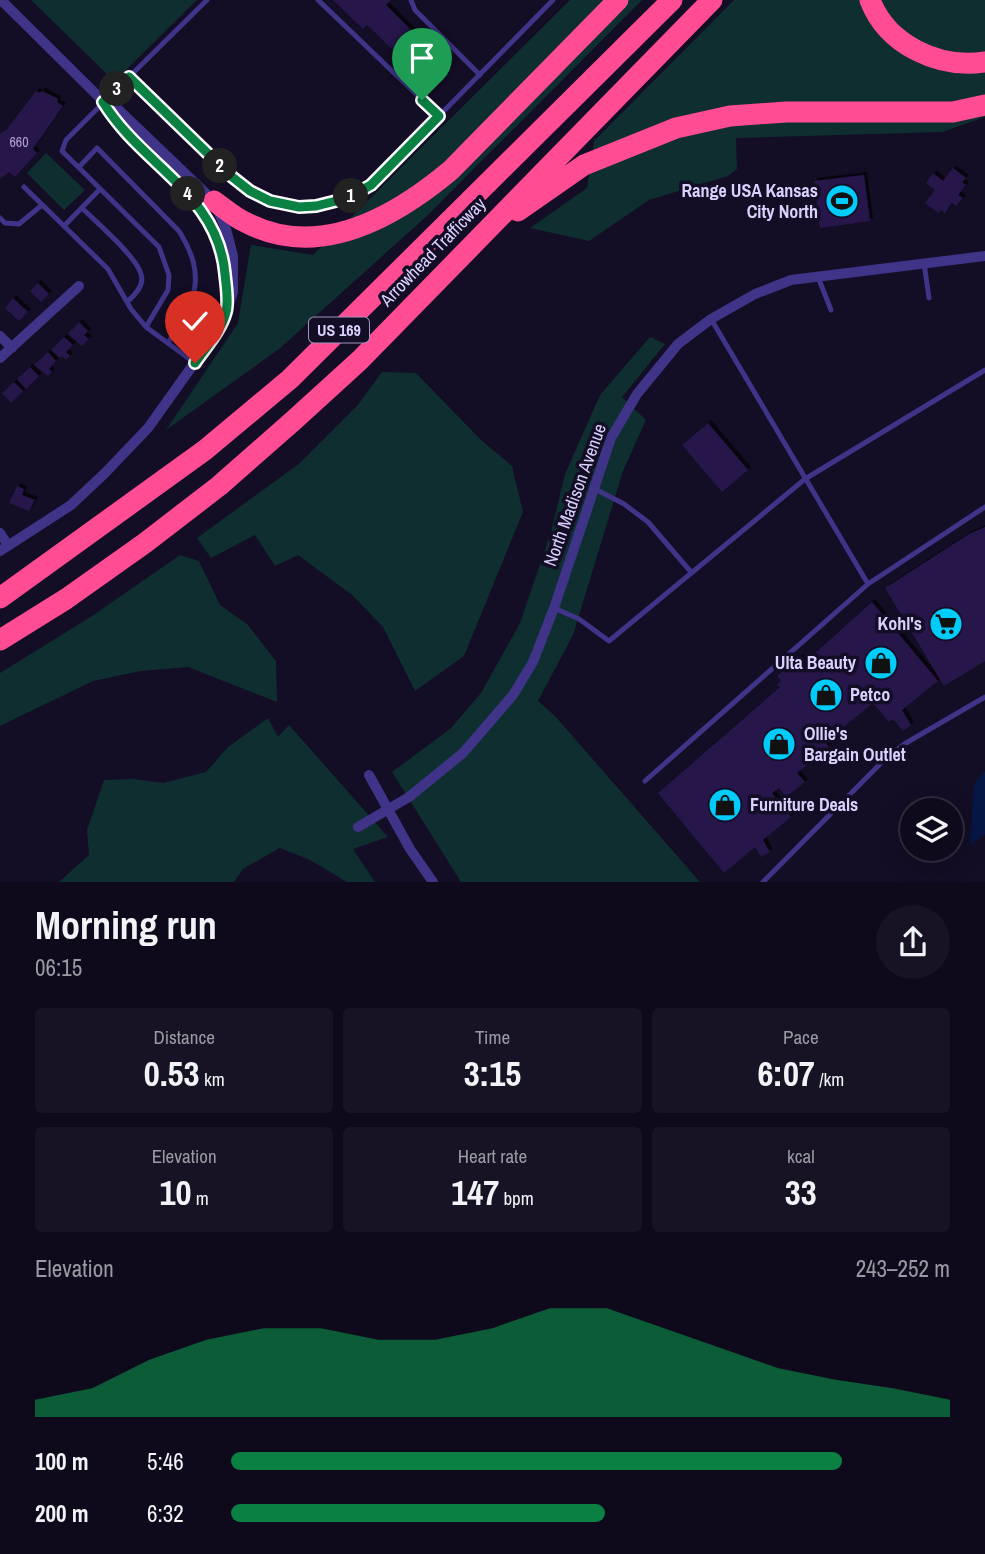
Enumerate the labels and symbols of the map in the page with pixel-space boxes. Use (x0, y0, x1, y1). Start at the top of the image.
pin (392, 28, 452, 100)
pin: 3 (100, 72, 134, 106)
house number: 660 (9, 133, 29, 151)
pin: 2 (202, 148, 238, 184)
pin: 4 (170, 176, 206, 212)
pin: 1 (334, 178, 368, 214)
place label: Range USA Kansas City North (682, 178, 818, 224)
sports icon: Range USA Kansas City North (823, 182, 861, 220)
street label: Arrowhead Trafficway (373, 191, 492, 312)
pin (165, 291, 225, 363)
road number: US 169 (309, 318, 369, 342)
street label: North Madison Avenue (537, 420, 612, 570)
supermarket icon: Kohl's (927, 605, 965, 643)
place label: Kohl's (877, 611, 922, 636)
shop icon: Ulta Beauty (862, 644, 900, 682)
place label: Ulta Beauty (775, 650, 857, 675)
shop icon: Petco (807, 676, 845, 714)
place label: Petco (850, 682, 890, 707)
place label: Ollie's Bargain Outlet (804, 721, 906, 767)
shop icon: Ollie's Bargain Outlet (760, 725, 798, 763)
shop icon: Furniture Deals (706, 786, 744, 824)
place label: Furniture Deals (750, 792, 858, 817)

